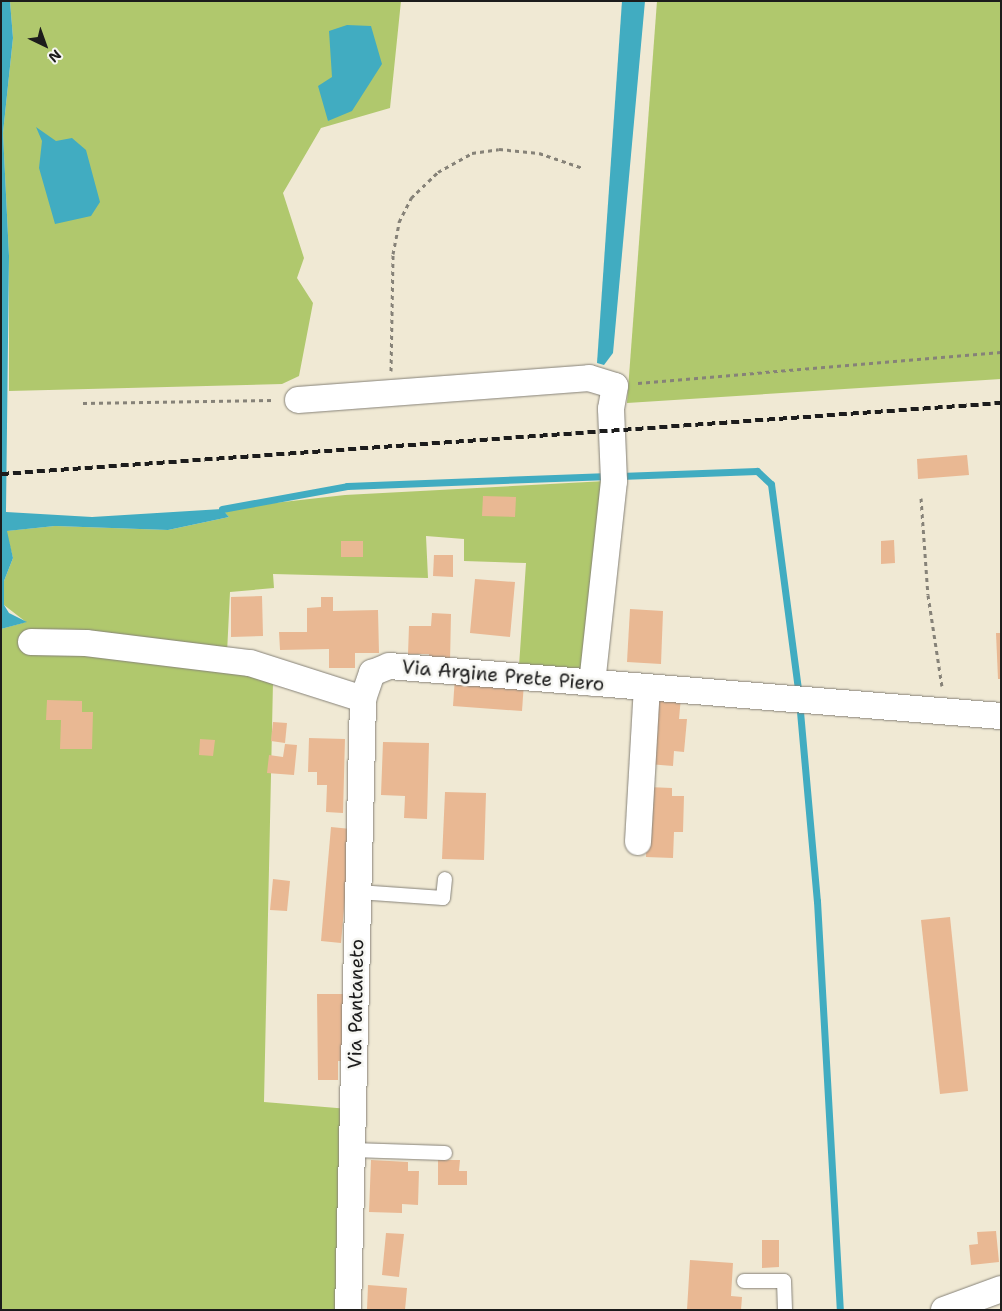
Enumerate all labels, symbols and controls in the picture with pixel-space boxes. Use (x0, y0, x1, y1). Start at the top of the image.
north arrow (20, 20, 70, 70)
text: N (45, 46, 65, 67)
street label: Via Argine Prete Piero (401, 656, 605, 696)
street label: Via Pantaneto (343, 939, 369, 1069)

